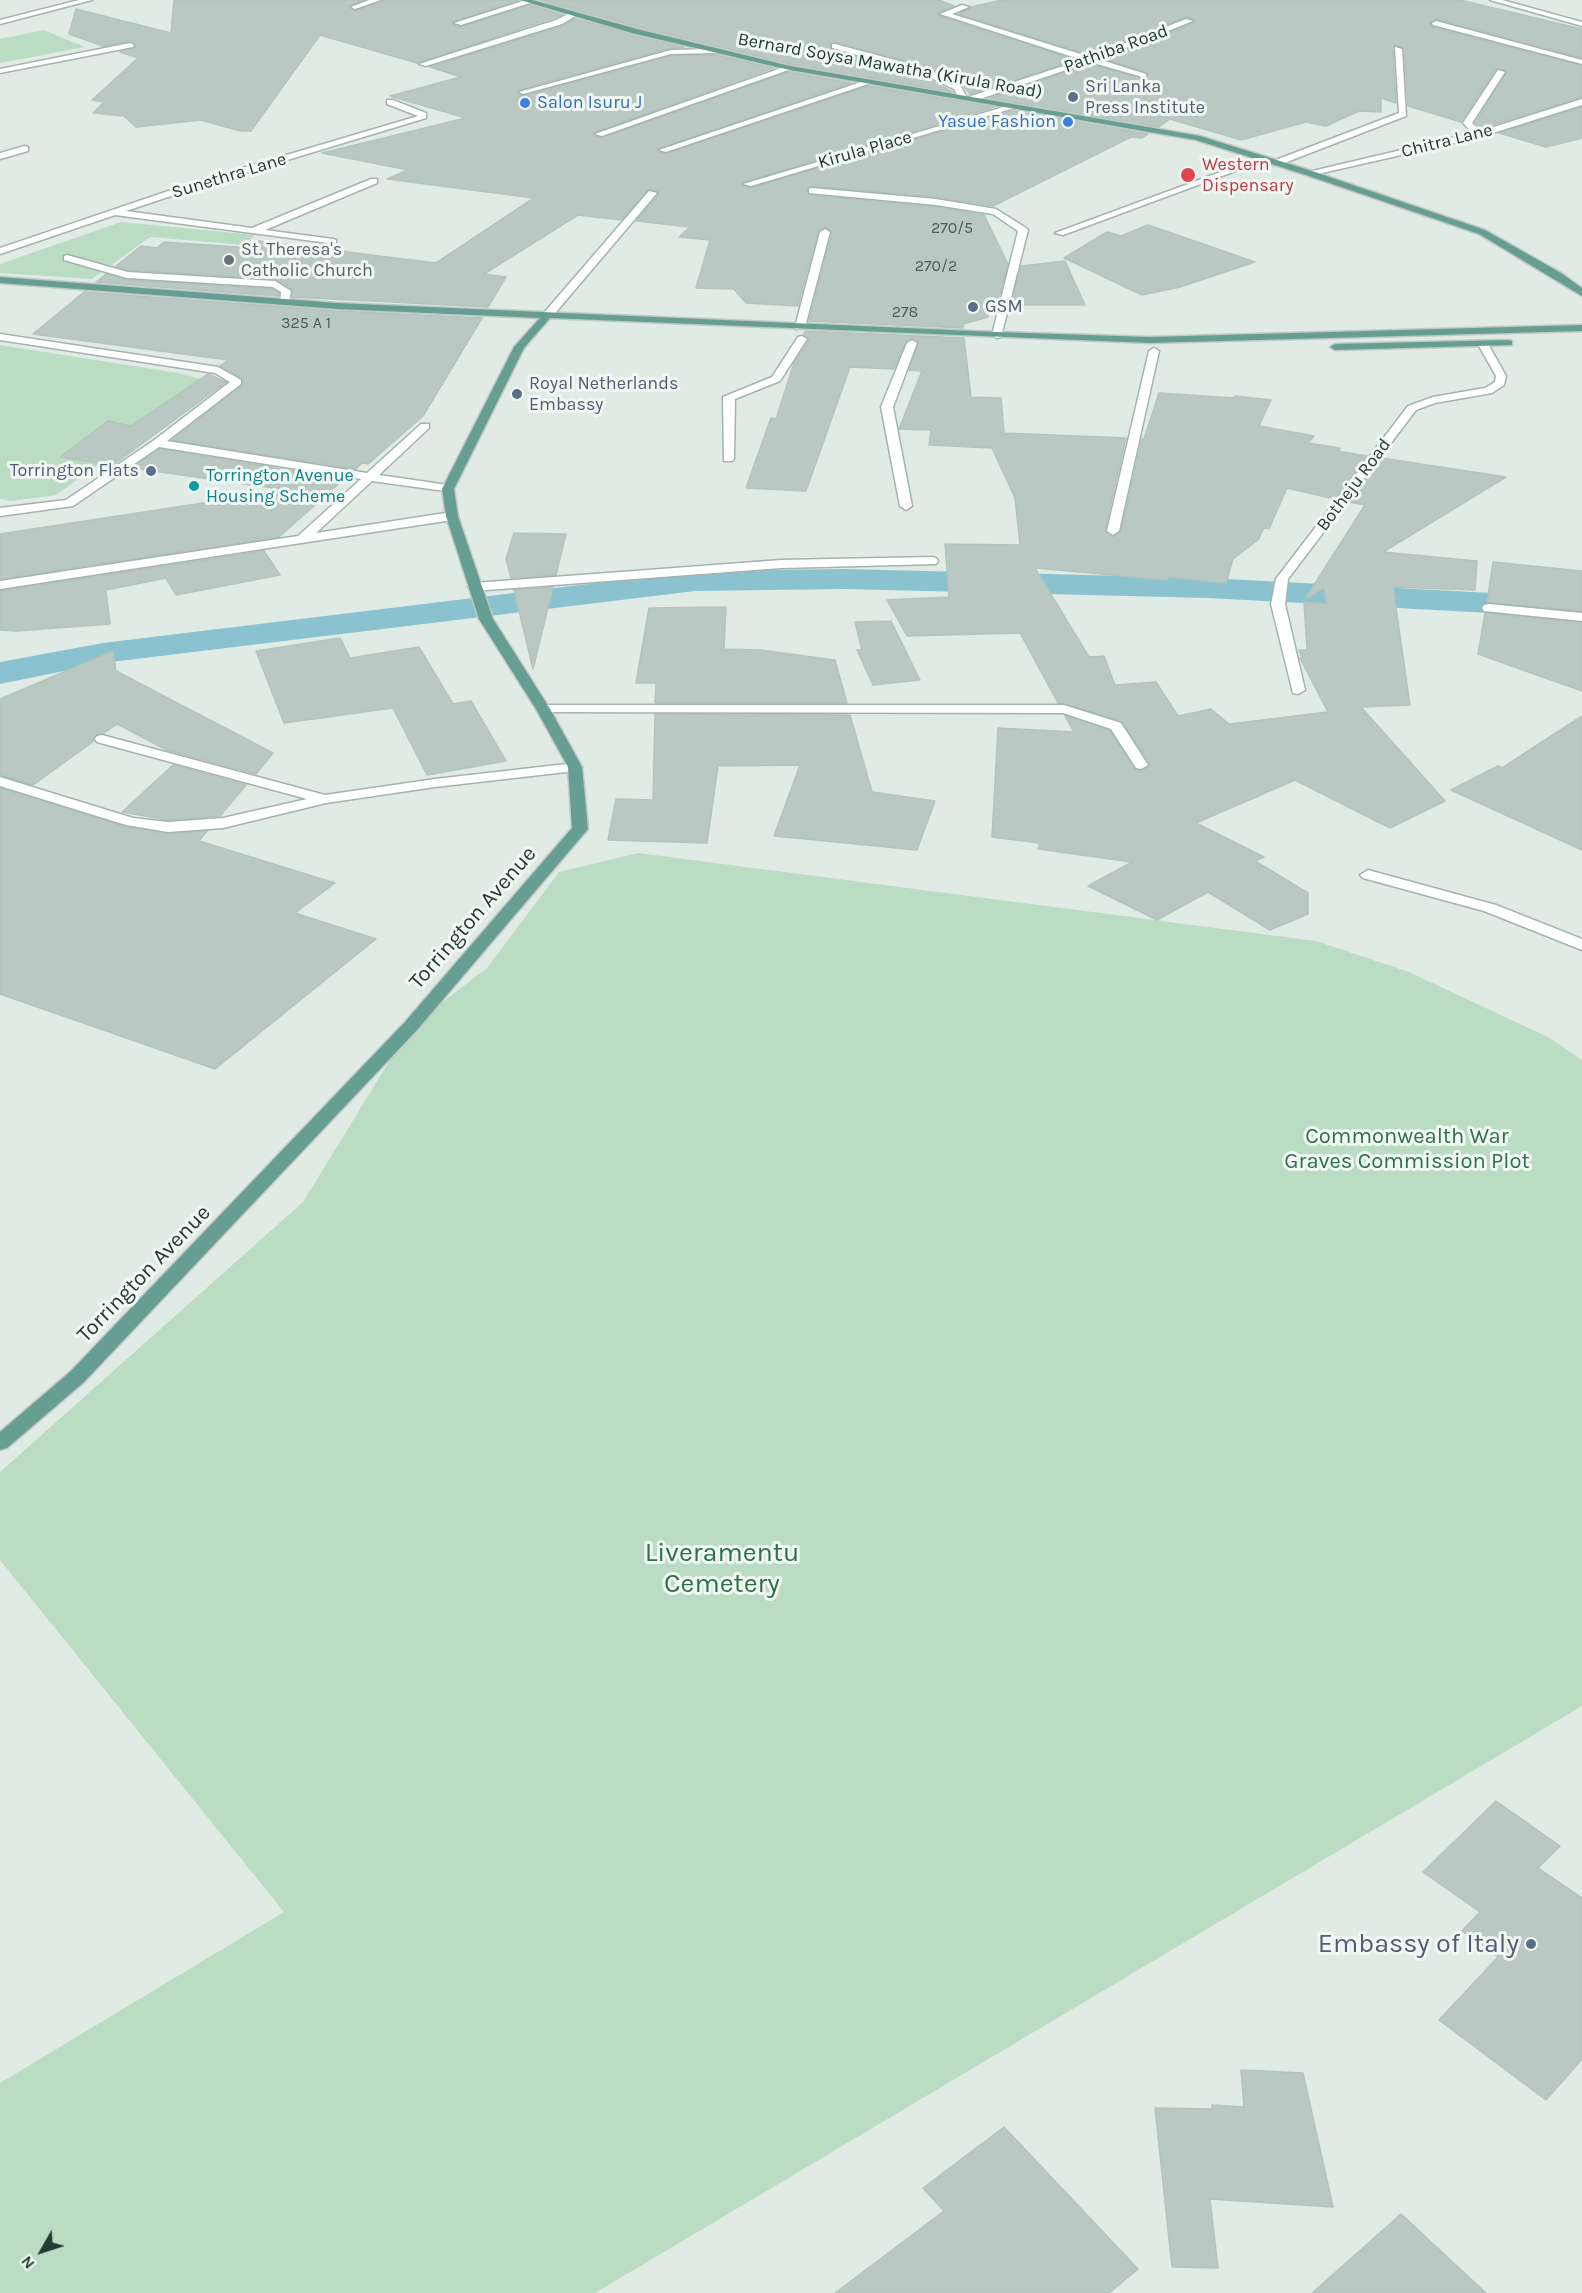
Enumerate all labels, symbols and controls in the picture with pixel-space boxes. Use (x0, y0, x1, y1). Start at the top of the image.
street label: Pathiba Road (1061, 20, 1171, 78)
street label: Bernard Soysa Mawatha (Kirula Road) (736, 29, 1044, 103)
place label: Sri Lanka Press Institute (1085, 76, 1205, 118)
marker: Sri Lanka Press Institute (1066, 90, 1080, 104)
place label: Salon Isuru J (537, 92, 642, 114)
marker: Salon Isuru J (518, 96, 532, 110)
place label: Yasue Fashion (938, 111, 1056, 133)
marker: Yasue Fashion (1061, 115, 1075, 129)
street label: Chitra Lane (1399, 119, 1495, 163)
street label: Kirula Place (816, 126, 914, 174)
street label: Sunethra Lane (169, 148, 289, 204)
place label: Western Dispensary (1202, 154, 1294, 196)
marker: Western Dispensary (1179, 166, 1197, 184)
house number: 270/5 (931, 218, 973, 238)
place label: St. Theresa's Catholic Church (241, 239, 373, 282)
marker: St. Theresa's Catholic Church (222, 253, 236, 267)
house number: 270/2 (915, 256, 957, 276)
place label: GSM (985, 296, 1023, 318)
marker: GSM (966, 300, 980, 314)
house number: 278 (892, 302, 918, 322)
house number: 325 A 1 (281, 313, 331, 333)
place label: Royal Netherlands Embassy (529, 373, 678, 416)
marker: Royal Netherlands Embassy (510, 387, 524, 401)
street label: Botheju Road (1312, 435, 1396, 535)
place label: Torrington Flats (10, 460, 139, 482)
marker: Torrington Flats (144, 464, 158, 478)
place label: Torrington Avenue Housing Scheme (206, 465, 354, 508)
marker: Torrington Avenue Housing Scheme (187, 479, 201, 493)
street label: Torrington Avenue (404, 841, 542, 995)
park label: Commonwealth War Graves Commission Plot (1284, 1124, 1530, 1176)
street label: Torrington Avenue (72, 1200, 216, 1348)
park label: Liveramentu Cemetery (645, 1537, 799, 1600)
place label: Embassy of Italy (1318, 1928, 1519, 1960)
marker: Embassy of Italy (1524, 1937, 1538, 1951)
north arrow (12, 2221, 72, 2281)
text: N (17, 2252, 39, 2273)

